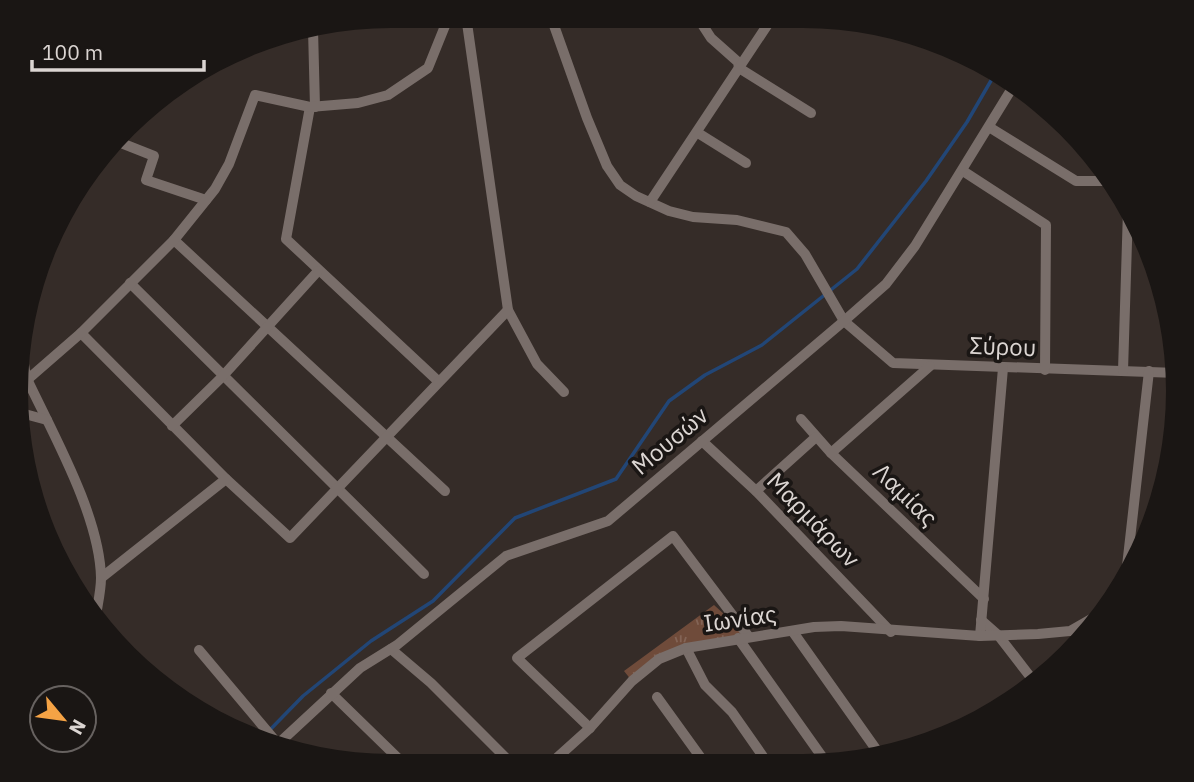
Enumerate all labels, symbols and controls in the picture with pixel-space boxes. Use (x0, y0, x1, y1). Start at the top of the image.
scale bar (32, 28, 203, 72)
text: 100 m (42, 38, 103, 66)
street label: Σύρου (969, 329, 1037, 363)
street label: Μουσών (624, 399, 714, 482)
street label: Λαμίας (866, 456, 945, 533)
street label: Μαρμάρων (760, 465, 867, 574)
street label: Ιωνίας (701, 597, 778, 639)
north arrow (28, 684, 98, 754)
text: N (64, 715, 92, 739)

